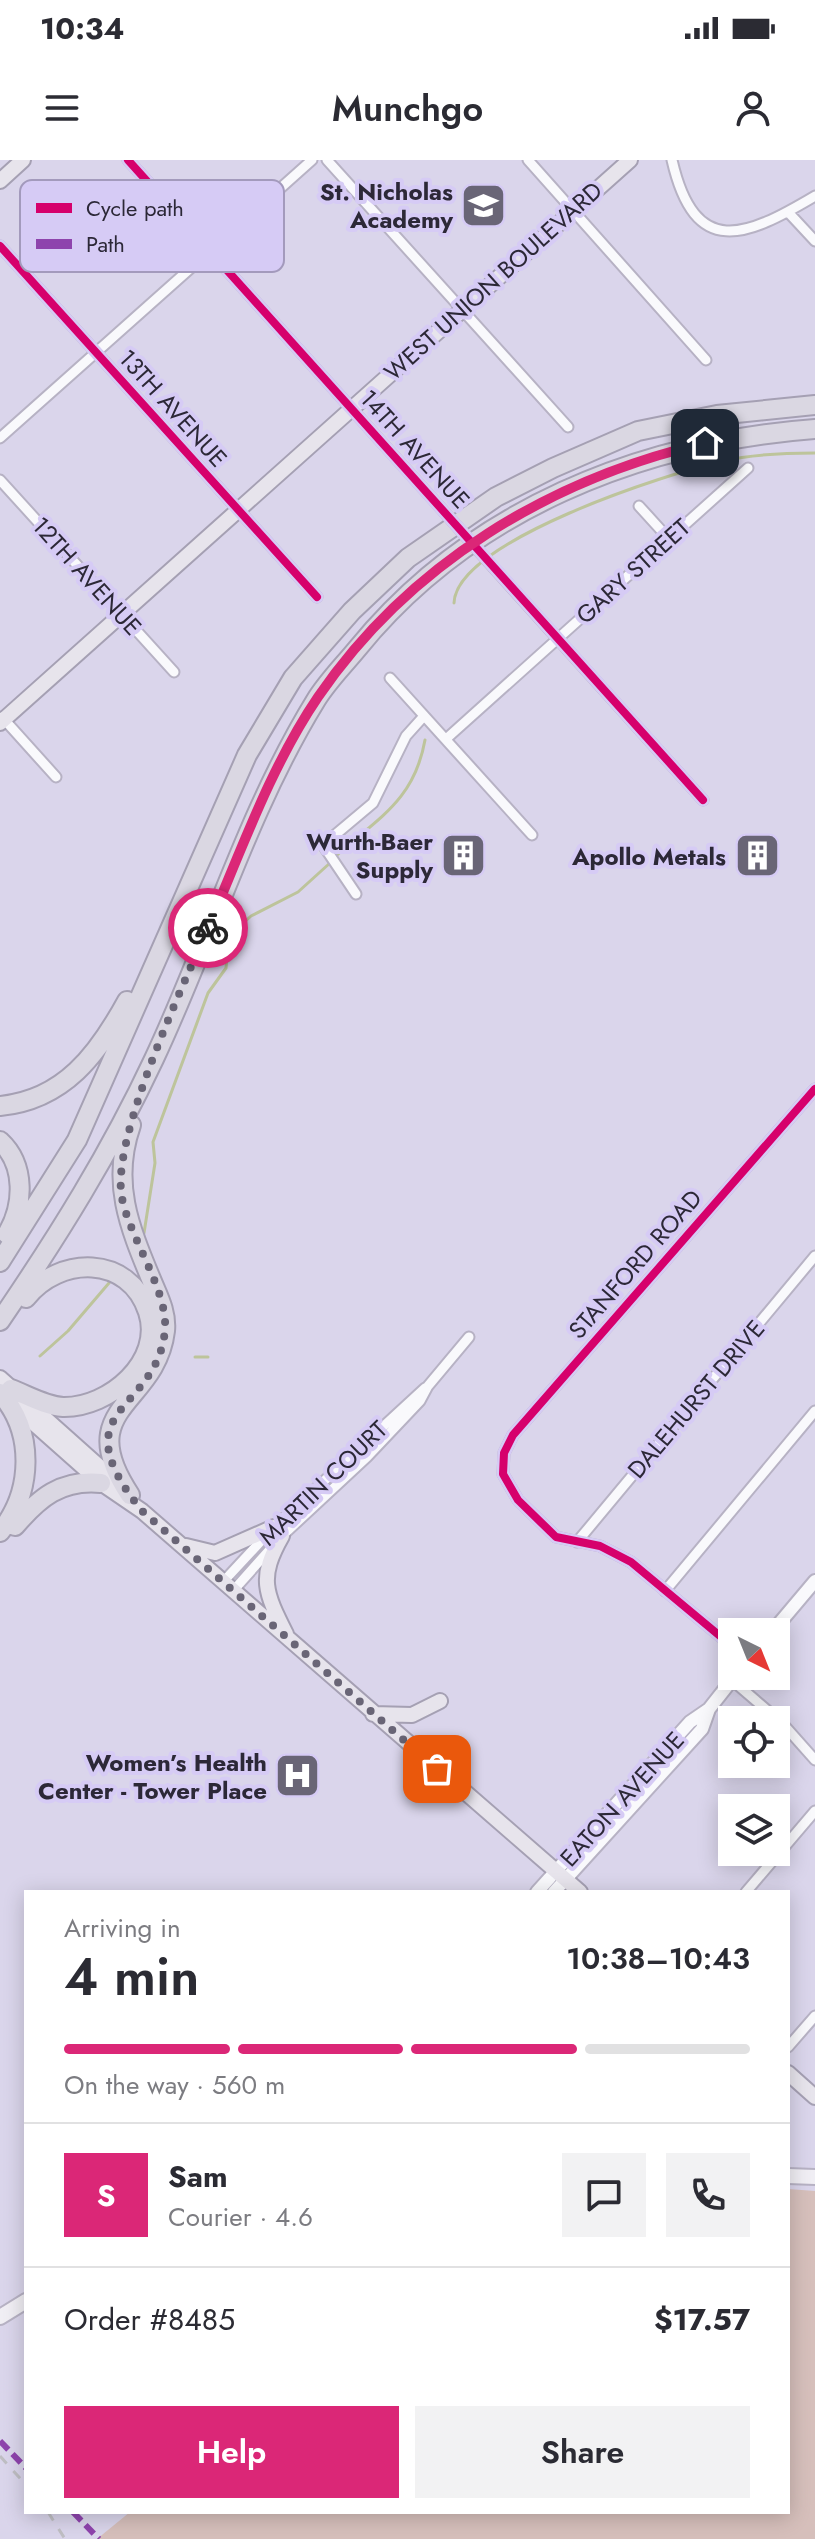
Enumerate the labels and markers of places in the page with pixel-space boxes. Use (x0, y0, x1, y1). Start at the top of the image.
place label: St. Nicholas Academy (320, 174, 453, 237)
school or university icon: St. Nicholas Academy (460, 181, 508, 229)
pin (671, 409, 739, 477)
place label: Wurth-Baer Supply (306, 824, 433, 887)
building icon: Wurth-Baer Supply (440, 831, 488, 879)
building icon: Apollo Metals (733, 832, 781, 880)
place label: Apollo Metals (571, 839, 726, 874)
pin (403, 1735, 471, 1803)
place label: Women’s Health Center - Tower Place (38, 1745, 267, 1808)
hospital icon: Women’s Health Center - Tower Place (274, 1752, 322, 1800)

